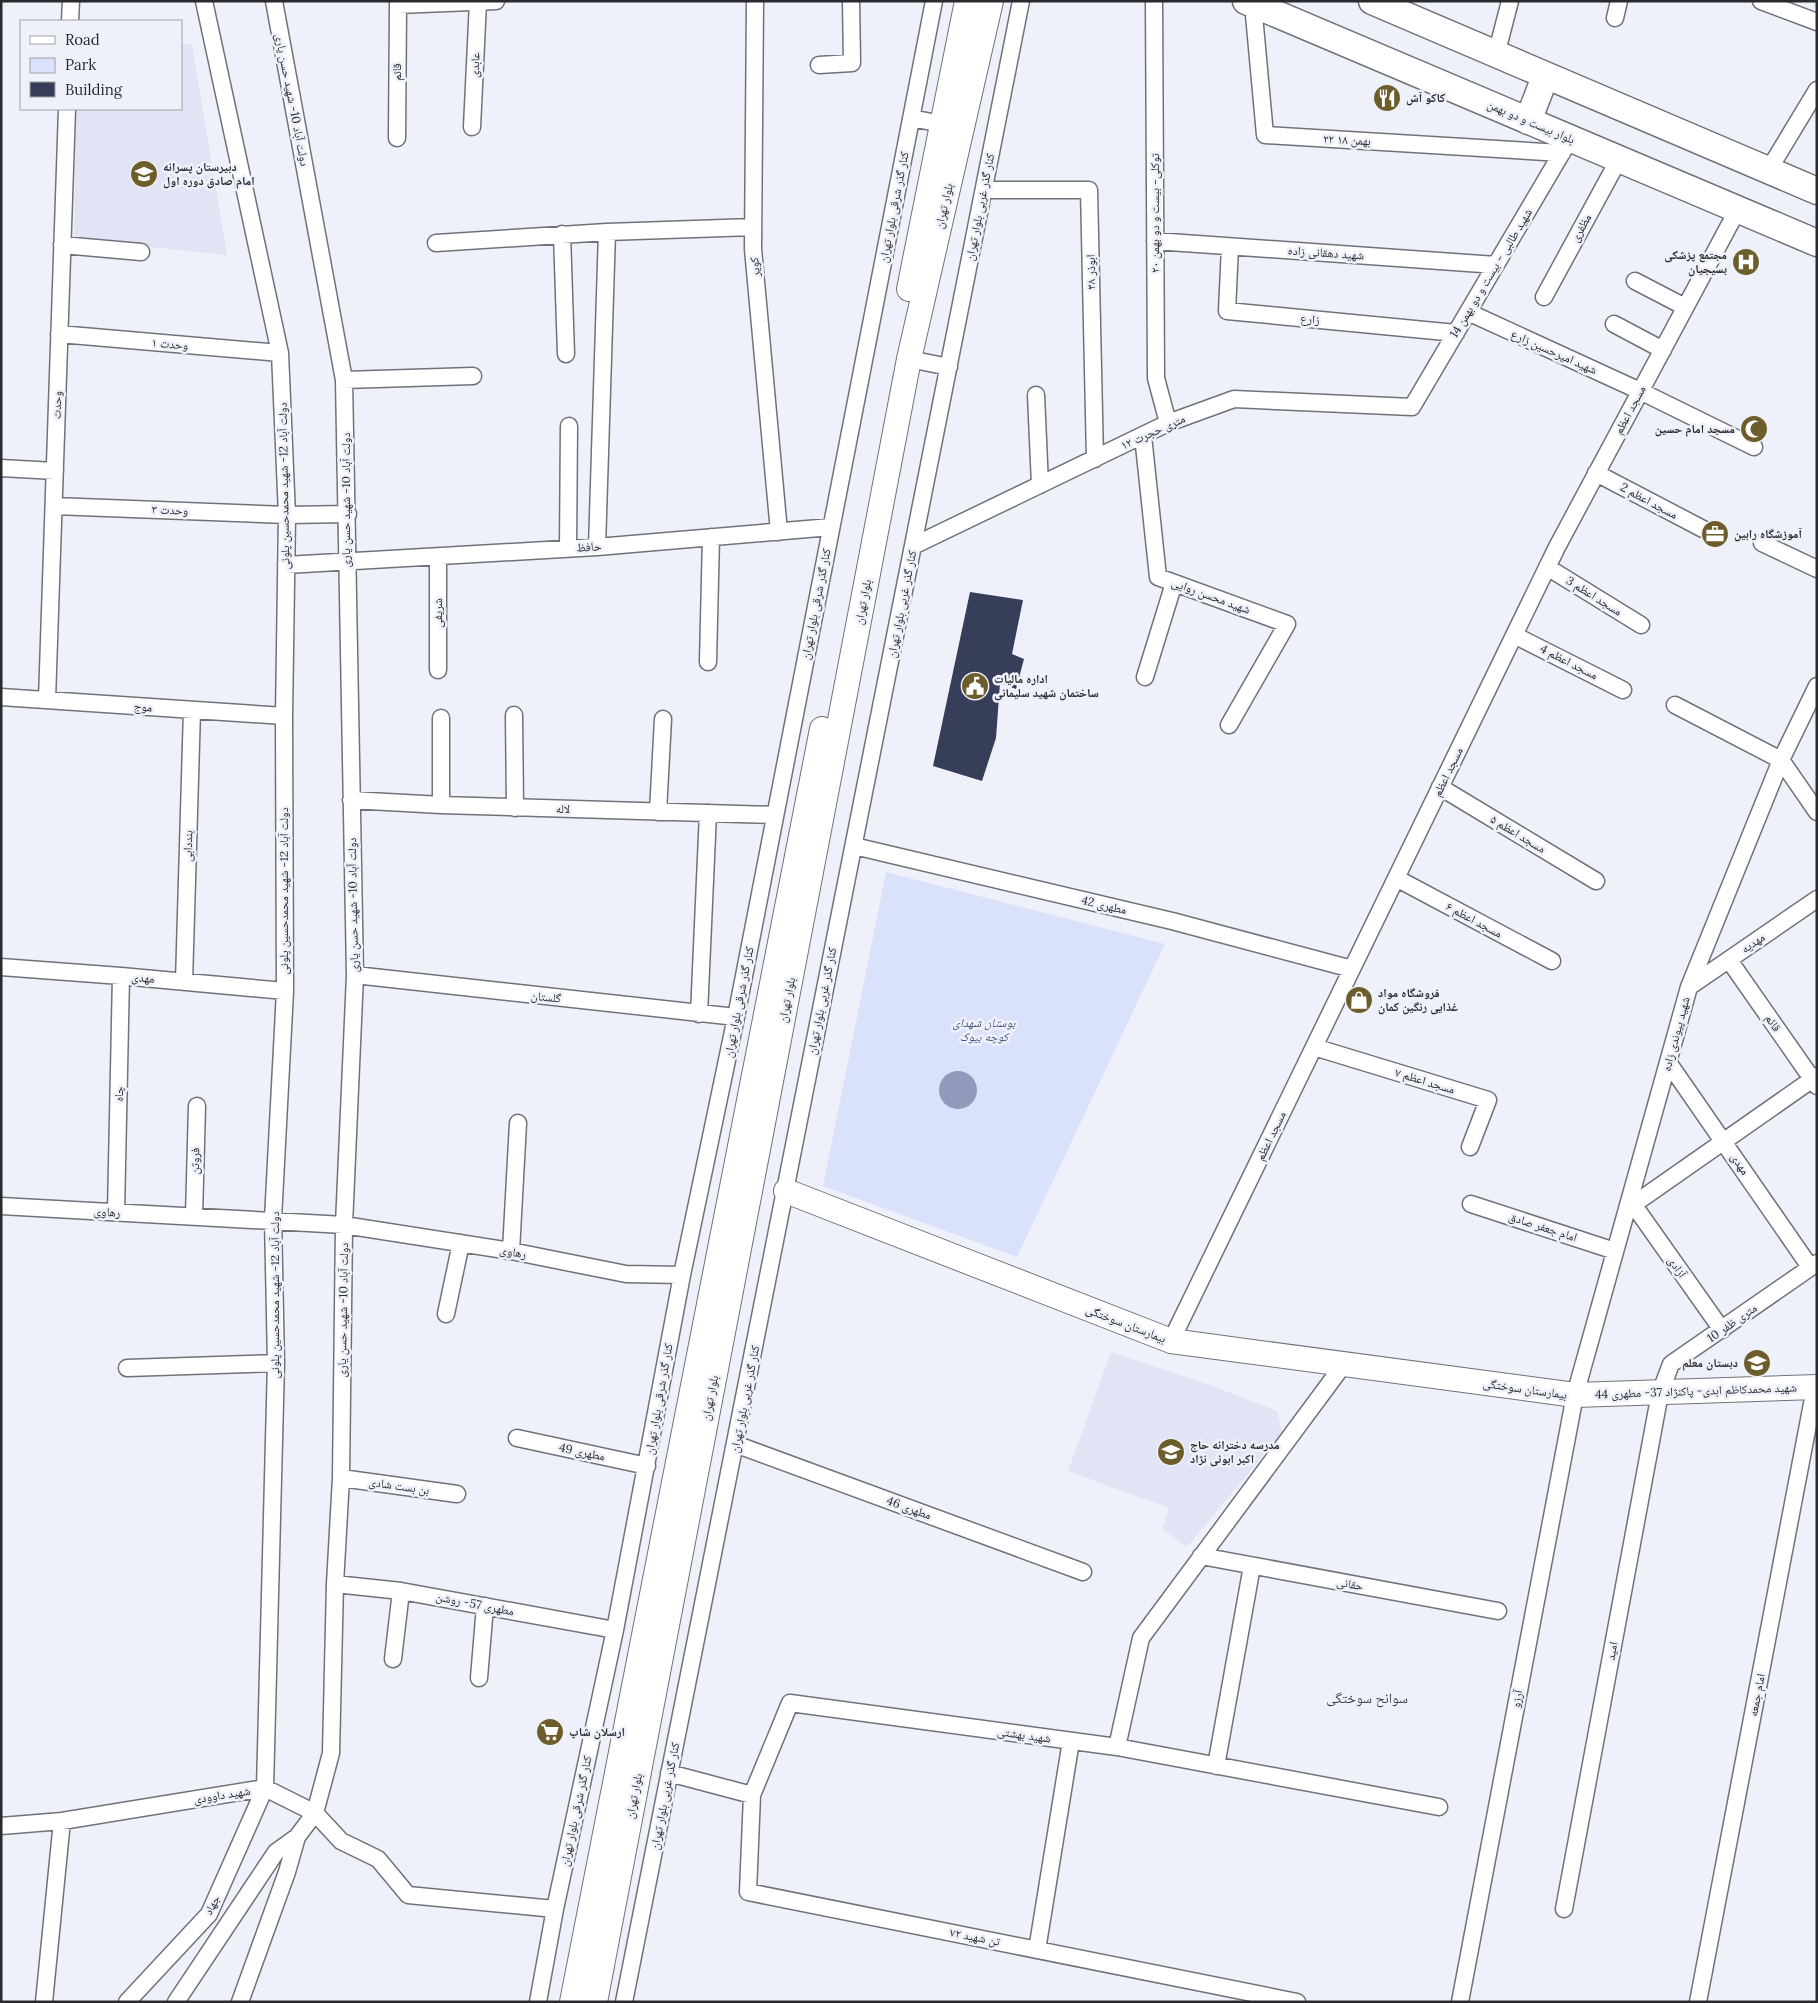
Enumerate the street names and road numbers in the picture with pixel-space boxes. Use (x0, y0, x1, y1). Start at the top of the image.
street label: دولت آباد 10- شهید حسن یاری (272, 32, 313, 168)
street label: عابدی (466, 52, 483, 78)
street label: قائم (389, 63, 405, 81)
street label: بلوار بیست و دو بهمن (1485, 96, 1577, 147)
street label: ۲۲ بهمن ۱۸ (1323, 131, 1371, 149)
street label: کنار گذر شرقی بلوار تهران (875, 150, 912, 264)
street label: کنار گذر غربی بلوار تهران (962, 152, 998, 262)
street label: توکلی- بیست و دو بهمن ۲۰ (1147, 153, 1162, 273)
street label: بلوار تهران (931, 182, 956, 230)
street label: شهید طالبی - بیست و دو بهمن 14 (1446, 205, 1535, 340)
street label: مظفری (1567, 211, 1594, 244)
street label: شهید دهقانی زاده (1287, 242, 1365, 263)
street label: ۳۸ ابوذر (1083, 254, 1099, 290)
street label: کویر (746, 257, 763, 278)
street label: زارع (1300, 310, 1321, 328)
street label: شهید امیرحسین زارع (1508, 326, 1600, 378)
street label: وحدت ۱ (151, 334, 189, 353)
street label: مسجد اعظم (1610, 383, 1650, 437)
street label: وحدت (49, 391, 64, 419)
street label: دولت آباد 12- شهید محمدحسین پلونی (275, 402, 293, 570)
street label: ۱۲ متری حجرت (1118, 411, 1187, 452)
street label: دولت آباد 10- شهید حسن یاری (338, 433, 353, 567)
street label: مسجد اعظم 2 (1618, 479, 1680, 523)
street label: وحدت ۳ (151, 501, 189, 518)
street label: حافظ (576, 538, 602, 555)
street label: کنار گذر شرقی بلوار تهران (797, 547, 834, 661)
street label: کنار گذر غربی بلوار تهران (884, 549, 920, 659)
street label: مسجد اعظم 3 (1563, 573, 1625, 619)
street label: شهید محسن روایی (1170, 574, 1253, 617)
street label: بلوار تهران (851, 578, 875, 626)
street label: شریفی (430, 598, 445, 628)
street label: مسجد اعظم 4 (1537, 641, 1601, 683)
street label: موج (133, 698, 153, 715)
street label: مسجد اعظم (1429, 745, 1467, 799)
street label: لاله (556, 801, 570, 816)
street label: دولت آباد 12- شهید محمدحسین پلونی (276, 807, 291, 975)
street label: مسجد اعظم ۵ (1487, 811, 1549, 857)
street label: بنددابی (179, 830, 196, 862)
street label: دولت آباد 10- شهید حسن یاری (344, 837, 362, 973)
street label: مطهری 42 (1080, 892, 1128, 917)
street label: مسجد اعظم ۶ (1443, 898, 1505, 942)
street label: مهدیه (1738, 929, 1768, 956)
street label: کنار گذر شرقی بلوار تهران (720, 945, 757, 1059)
street label: کنار گذر غربی بلوار تهران (804, 946, 840, 1056)
street label: مهدی (131, 969, 155, 986)
street label: بلوار تهران (775, 976, 799, 1024)
street label: گلستان (530, 987, 562, 1006)
street label: شهید پیوندی زاده (1658, 995, 1693, 1073)
street label: قائم (1761, 1011, 1785, 1035)
street label: مسجد اعظم ۷ (1393, 1064, 1457, 1098)
street label: چاه (111, 1086, 126, 1102)
street label: مسجد اعظم (1252, 1109, 1290, 1163)
street label: فروتن (187, 1148, 202, 1174)
street label: مهدی (1728, 1150, 1753, 1178)
street label: رهاوی (93, 1203, 121, 1220)
street label: امام جعفر صادق (1507, 1208, 1579, 1246)
street label: دولت آباد 12- شهید محمدحسین پلونی (267, 1211, 282, 1379)
street label: دولت آباد 10- شهید حسن یاری (334, 1242, 352, 1378)
street label: رهاوی (499, 1242, 528, 1261)
street label: آزادی (1665, 1253, 1691, 1281)
street label: 10 متری ظفر (1704, 1300, 1760, 1345)
street label: بیمارستان سوختگی (1084, 1301, 1169, 1346)
street label: کنار گذر شرقی بلوار تهران (641, 1342, 676, 1456)
street label: کنار گذر غربی بلوار تهران (727, 1344, 763, 1454)
street label: بلوار تهران (698, 1374, 722, 1422)
street label: بیمارستان سوختگی (1482, 1375, 1568, 1402)
street label: شهید محمدکاظم ابدی- پاکنژاد 37- مطهری 44 (1595, 1379, 1797, 1403)
street label: مطهری 49 (558, 1439, 606, 1464)
street label: بن بست شادی (368, 1474, 430, 1498)
street label: مطهری 46 (885, 1493, 934, 1523)
street label: حقانی (1336, 1574, 1365, 1593)
street label: مطهری 57- روشن (435, 1589, 515, 1618)
street label: امید (1602, 1640, 1621, 1661)
street label: امام جمعه (1745, 1672, 1769, 1718)
street label: آرزو (1507, 1688, 1526, 1709)
street label: شهید بهشتی (996, 1723, 1052, 1746)
street label: کنار گذر غربی بلوار تهران (647, 1741, 683, 1851)
street label: کنار گذر شرقی بلوار تهران (556, 1754, 595, 1868)
street label: بلوار تهران (622, 1772, 646, 1820)
street label: شهید داوودی (193, 1783, 251, 1807)
street label: جهاد (200, 1892, 223, 1917)
street label: ۷۲ تن شهید (949, 1924, 1002, 1949)

